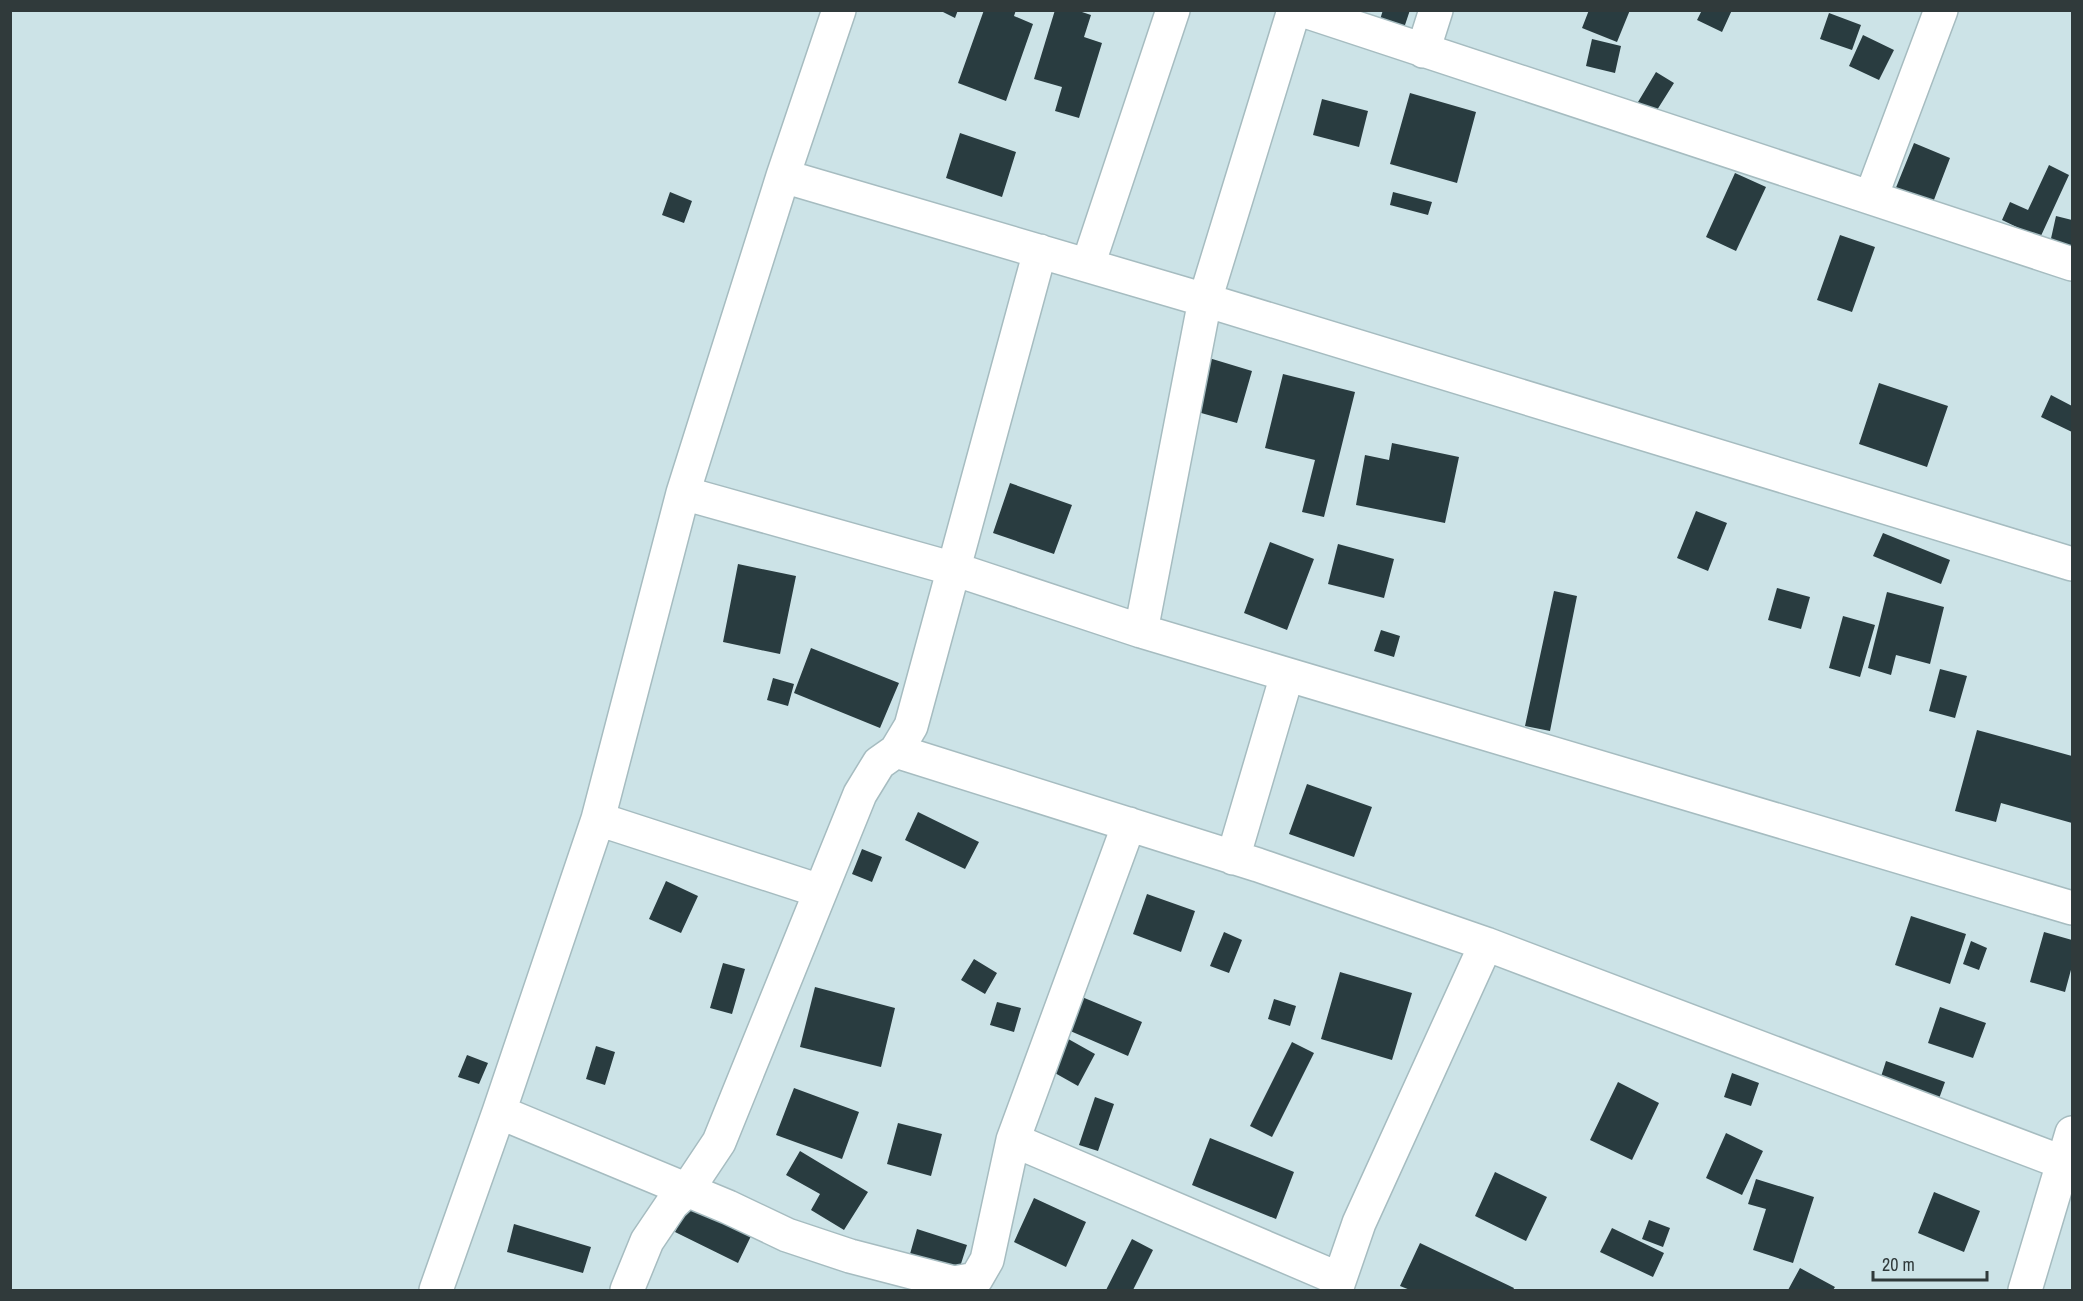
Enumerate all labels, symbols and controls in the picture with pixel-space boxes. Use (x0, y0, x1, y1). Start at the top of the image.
scale bar (1873, 1244, 1987, 1282)
text: 20 m (1882, 1252, 1915, 1277)

